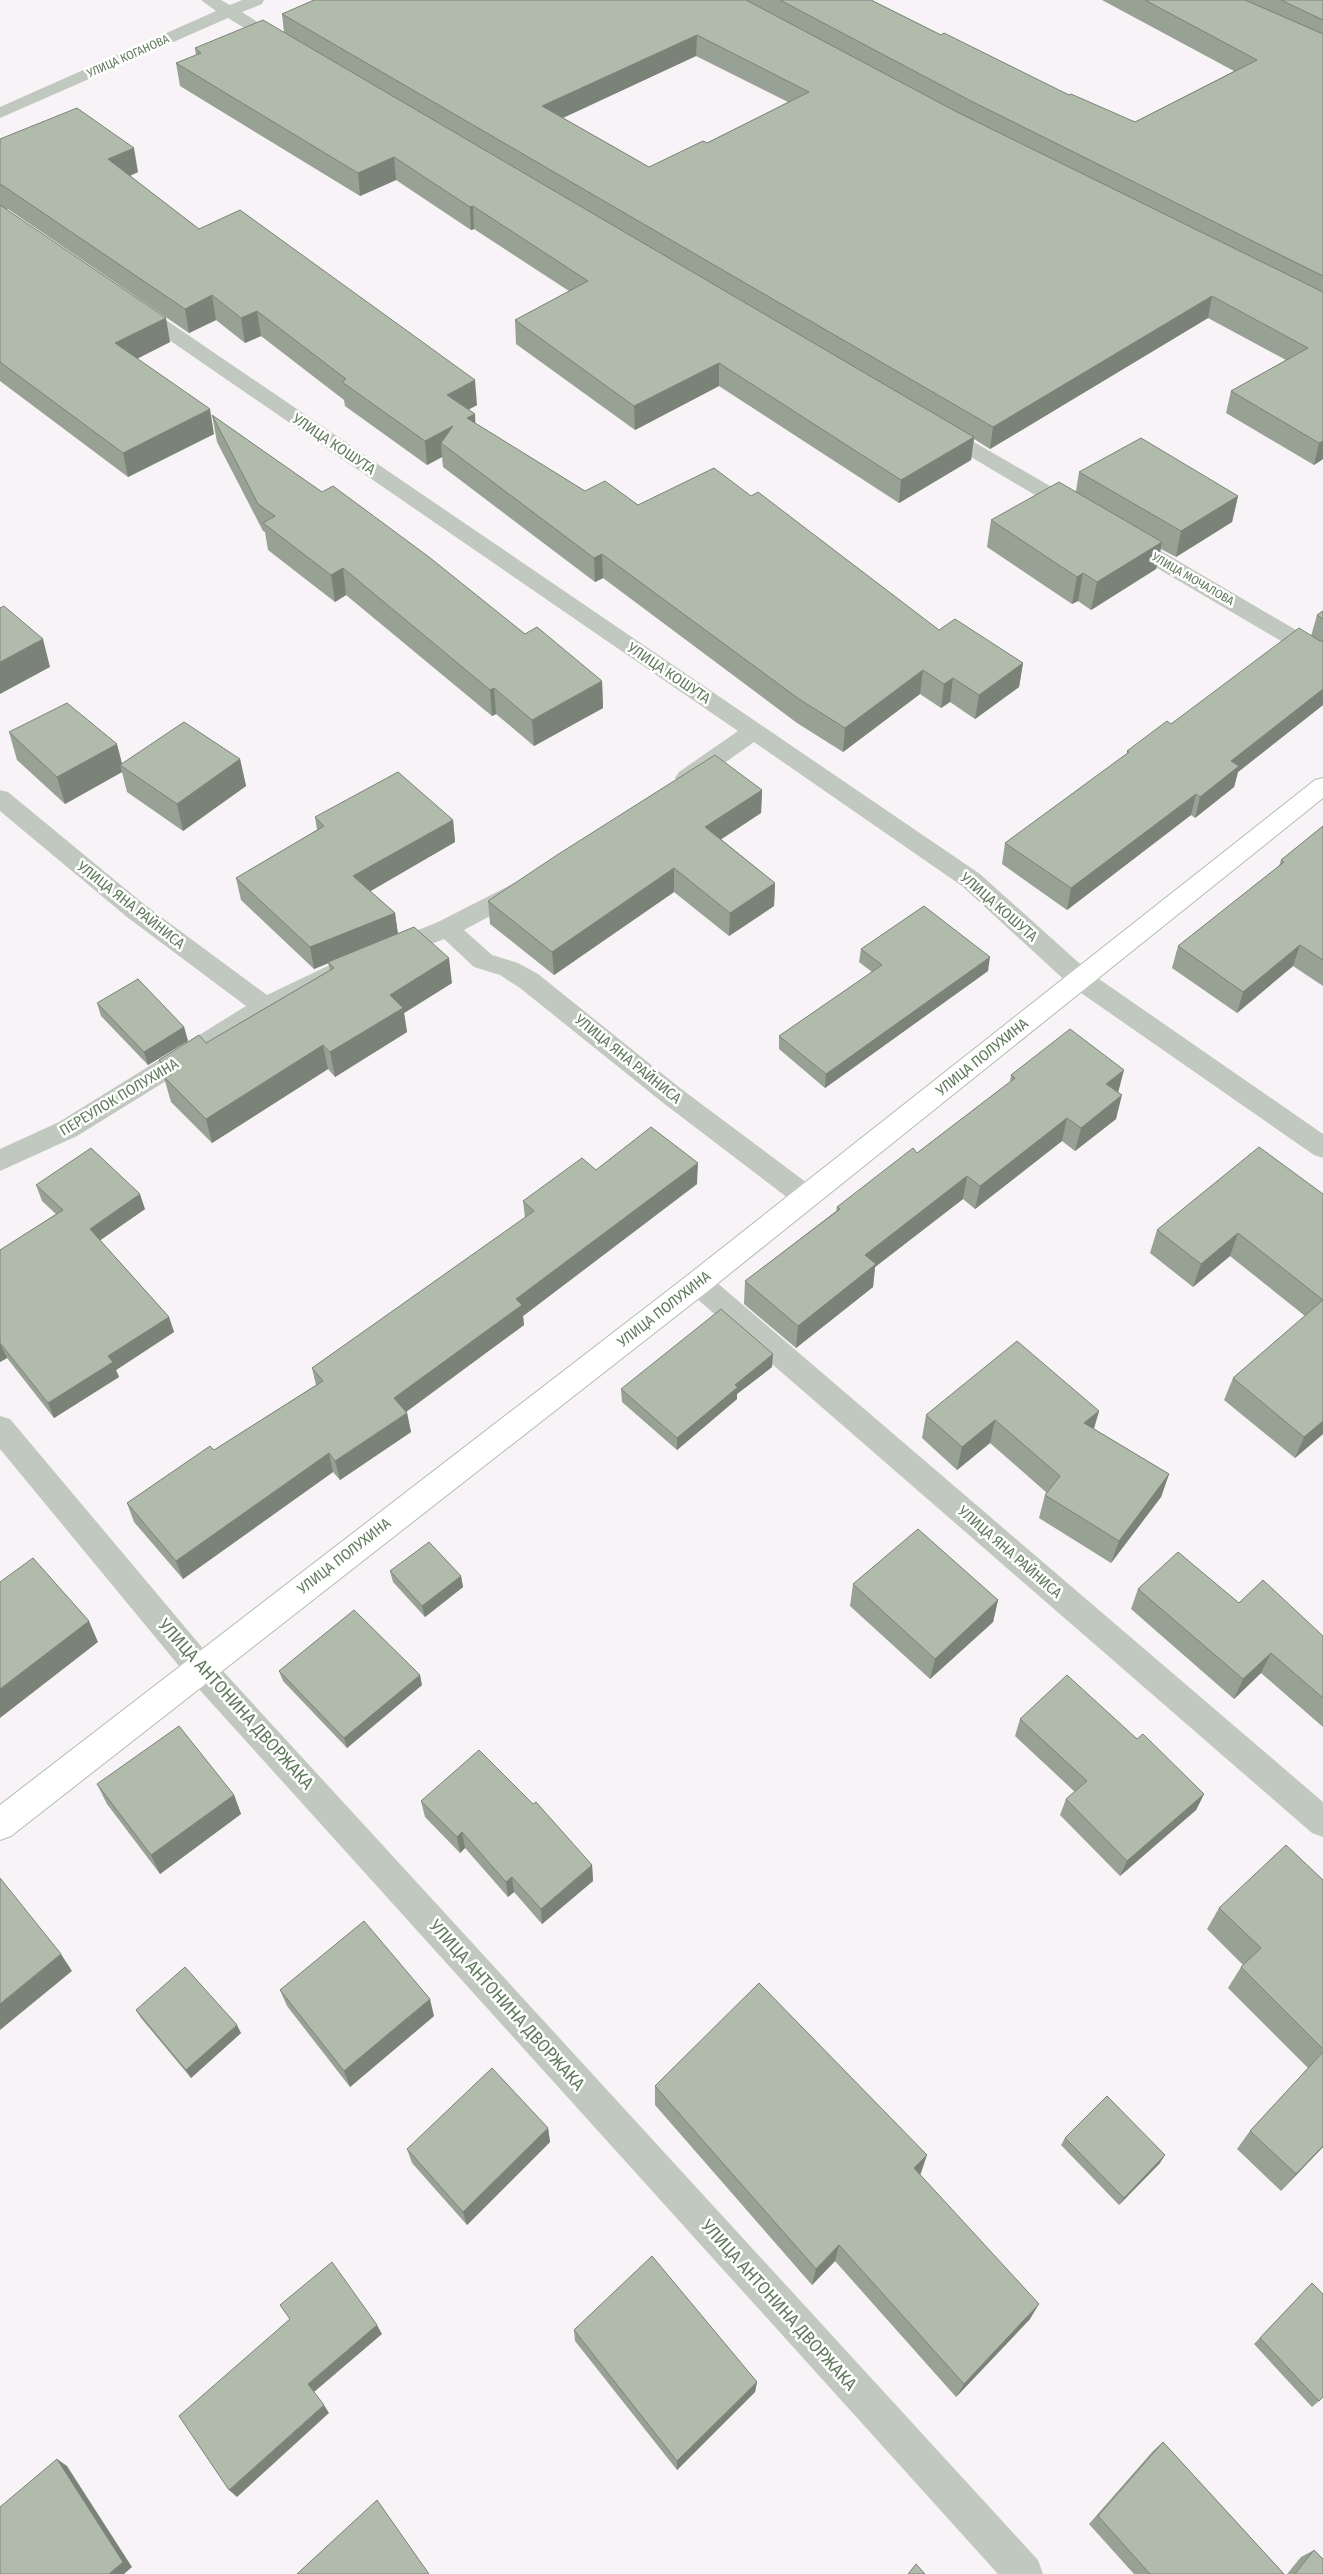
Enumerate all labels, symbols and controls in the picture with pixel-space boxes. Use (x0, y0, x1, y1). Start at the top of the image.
street label: УЛИЦА КОГАНОВА (84, 31, 172, 81)
street label: УЛИЦА КОШУТА (288, 409, 379, 478)
street label: УЛИЦА МОЧАЛОВА (1149, 549, 1237, 609)
street label: УЛИЦА КОШУТА (623, 638, 714, 707)
street label: УЛИЦА ЯНА РАЙНИСА (73, 857, 189, 953)
street label: УЛИЦА КОШУТА (956, 868, 1041, 945)
street label: УЛИЦА ЯНА РАЙНИСА (570, 1010, 685, 1108)
street label: УЛИЦА ПОЛУХИНА (932, 1014, 1032, 1100)
street label: ПЕРЕУЛОК ПОЛУХИНА (56, 1054, 182, 1140)
street label: УЛИЦА ПОЛУХИНА (613, 1267, 714, 1352)
street label: УЛИЦА ЯНА РАЙНИСА (954, 1501, 1066, 1602)
street label: УЛИЦА ПОЛУХИНА (293, 1514, 394, 1599)
street label: УЛИЦА АНТОНИНА ДВОРЖАКА (153, 1613, 319, 1794)
street label: УЛИЦА АНТОНИНА ДВОРЖАКА (424, 1914, 590, 2095)
street label: УЛИЦА АНТОНИНА ДВОРЖАКА (696, 2214, 862, 2395)

